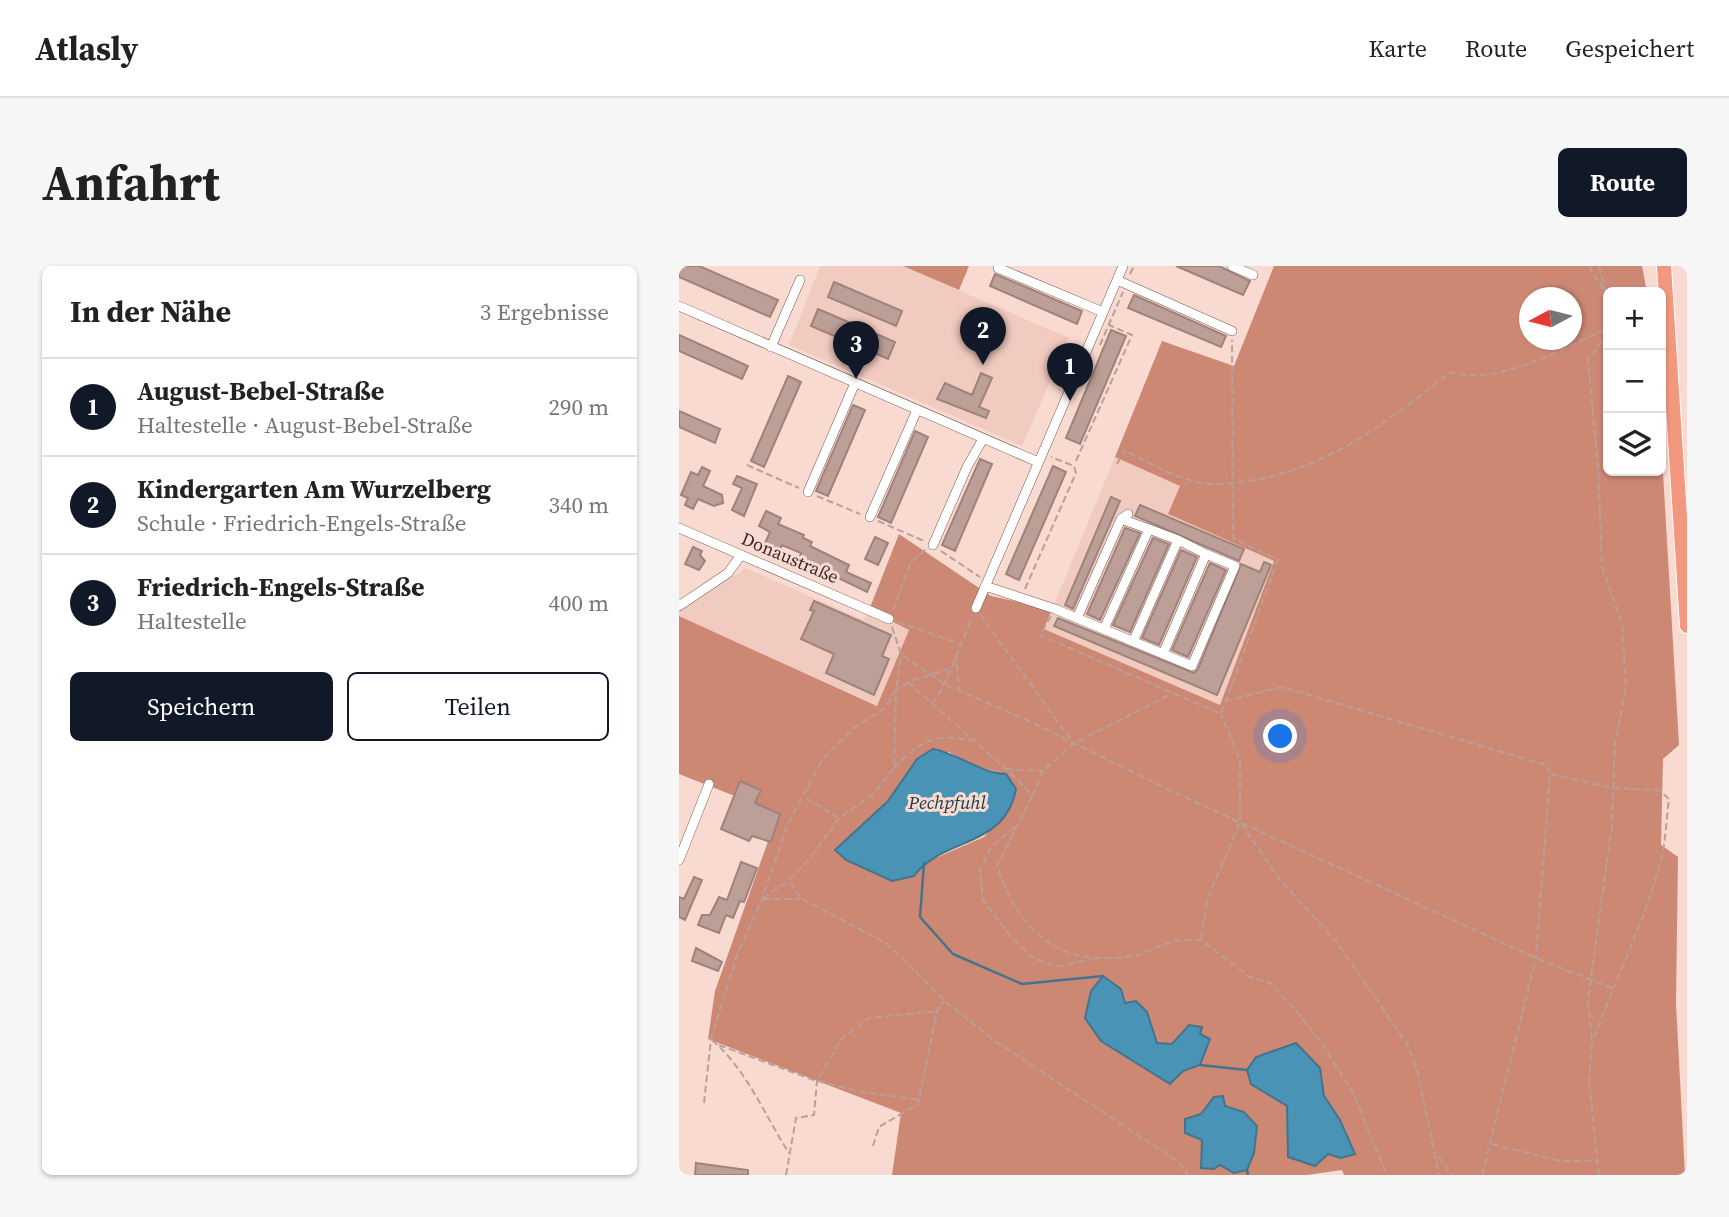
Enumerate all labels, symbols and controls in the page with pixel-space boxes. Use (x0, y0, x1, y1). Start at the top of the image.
text: Atlasly (35, 26, 138, 71)
text: Karte (1368, 32, 1427, 65)
text: Route (1465, 32, 1527, 65)
text: Gespeichert (1565, 32, 1694, 65)
button: Route (1558, 148, 1687, 217)
text: Anfahrt (42, 149, 220, 216)
north arrow (1519, 287, 1582, 350)
map controls (1603, 287, 1666, 476)
button: + (1603, 287, 1666, 350)
text: In der Nähe (70, 291, 231, 332)
text: 3 Ergebnisse (480, 296, 609, 328)
pin: 2 (960, 307, 1006, 365)
pin: 3 (833, 321, 879, 379)
pin: 1 (1047, 343, 1093, 401)
button: − (1603, 350, 1666, 413)
text: August-Bebel-Straße (137, 373, 384, 409)
text: 1 (87, 391, 99, 423)
text: 290 m (548, 391, 609, 423)
text: Haltestelle · August-Bebel-Straße (137, 409, 473, 441)
button: layers (1603, 413, 1666, 476)
text: Kindergarten Am Wurzelberg (137, 471, 491, 507)
text: 2 (87, 489, 99, 521)
text: 340 m (548, 489, 609, 521)
text: Schule · Friedrich-Engels-Straße (137, 507, 466, 539)
street label: Donaustraße (738, 526, 843, 589)
text: Friedrich-Engels-Straße (137, 569, 425, 605)
text: 3 (87, 587, 99, 619)
text: 400 m (548, 587, 609, 619)
text: Haltestelle (137, 605, 247, 637)
button: Speichern (70, 672, 333, 741)
button: Teilen (347, 672, 609, 741)
your location (1263, 719, 1297, 753)
water label: Pechpfuhl (907, 789, 986, 815)

